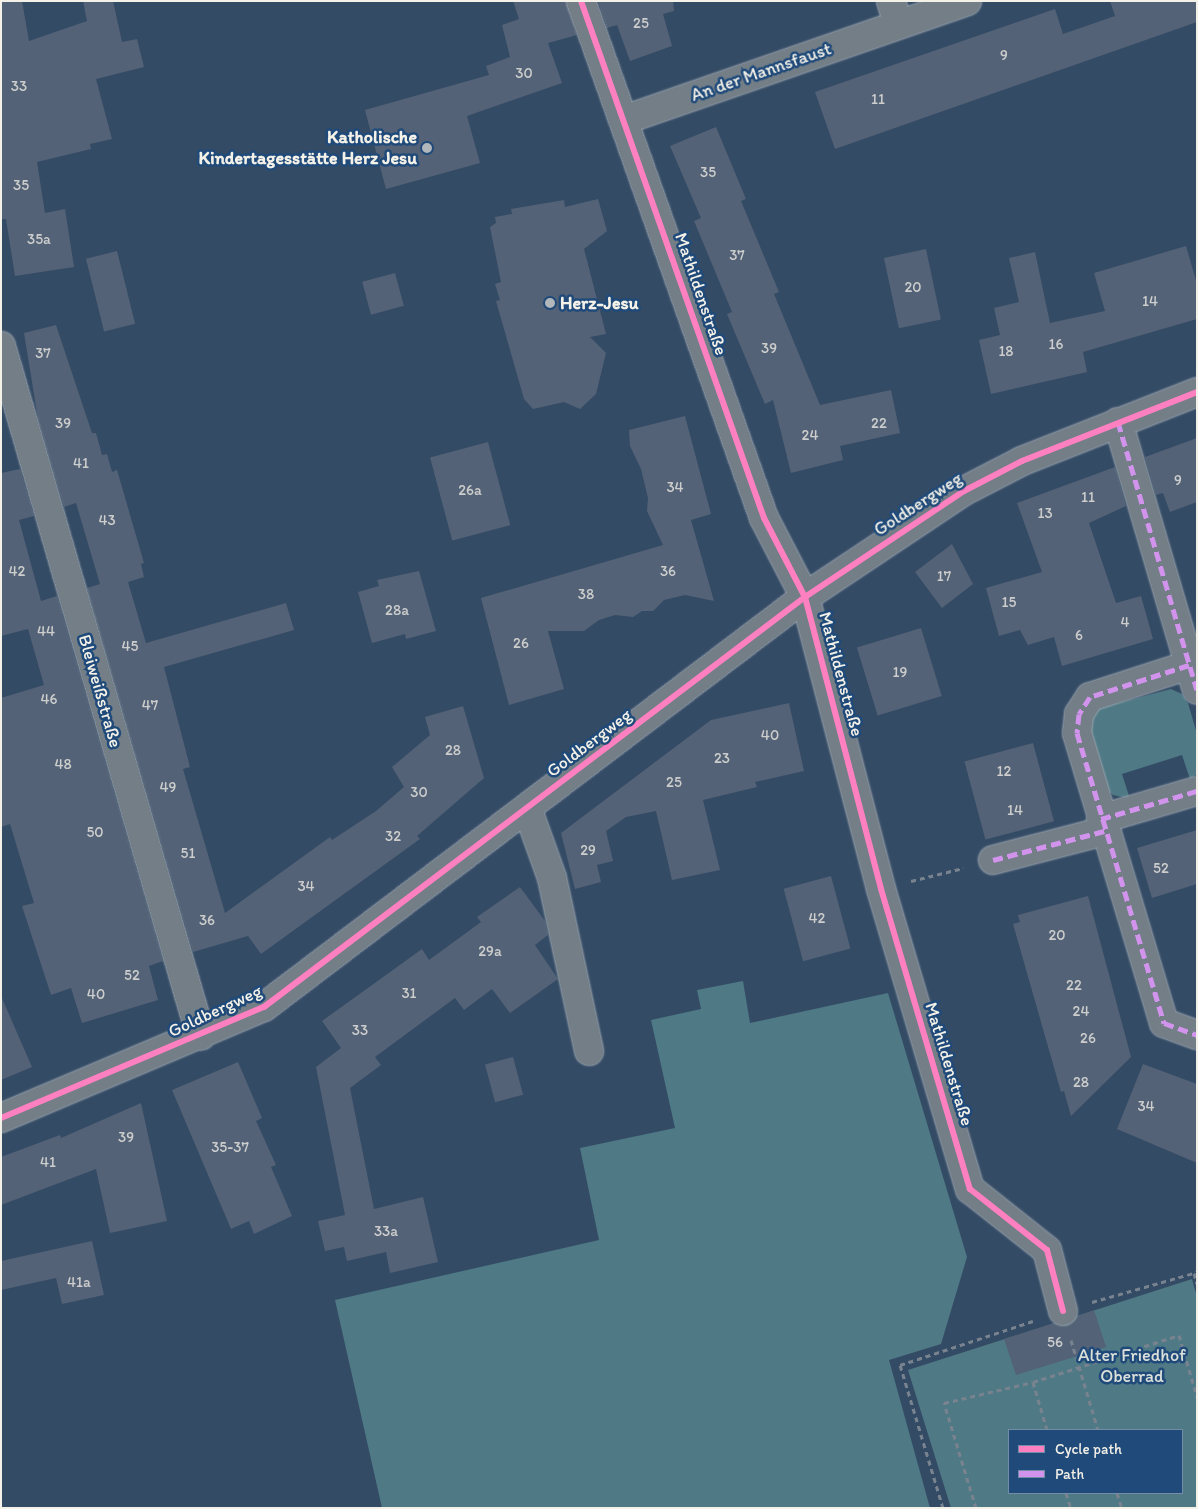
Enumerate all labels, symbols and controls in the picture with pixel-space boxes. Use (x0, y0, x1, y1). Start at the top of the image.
house number: 25 (633, 15, 649, 33)
street label: An der Mannsfaust (688, 38, 834, 106)
house number: 9 (1000, 47, 1008, 65)
house number: 30 (515, 65, 533, 83)
house number: 33 (11, 78, 27, 96)
house number: 11 (871, 91, 885, 109)
place label: Katholische Kindertagesstätte Herz Jesu (198, 127, 417, 170)
marker: Katholische Kindertagesstätte Herz Jesu (421, 142, 433, 154)
house number: 35 (700, 164, 716, 182)
house number: 35 (13, 177, 29, 195)
street label: Mathildenstraße (670, 230, 732, 358)
house number: 35a (27, 231, 51, 249)
house number: 37 (729, 247, 745, 265)
house number: 20 (904, 279, 922, 297)
place label: Herz-Jesu (560, 292, 639, 314)
house number: 14 (1142, 293, 1158, 311)
marker: Herz-Jesu (544, 297, 556, 309)
house number: 16 (1049, 336, 1063, 354)
house number: 39 (761, 340, 777, 358)
house number: 18 (998, 343, 1014, 361)
house number: 37 (35, 345, 51, 363)
house number: 39 (55, 415, 71, 433)
house number: 22 (871, 415, 887, 433)
house number: 24 (802, 427, 818, 445)
house number: 41 (73, 455, 89, 473)
street label: Goldbergweg (870, 467, 966, 541)
house number: 9 (1174, 472, 1182, 490)
house number: 34 (666, 479, 684, 497)
house number: 26a (458, 482, 482, 500)
house number: 11 (1081, 489, 1095, 507)
house number: 13 (1037, 505, 1053, 523)
house number: 43 (98, 512, 116, 530)
house number: 42 (9, 563, 25, 581)
house number: 36 (660, 563, 676, 581)
house number: 17 (937, 568, 951, 586)
house number: 38 (578, 586, 594, 604)
house number: 15 (1002, 594, 1016, 612)
house number: 28a (385, 602, 409, 620)
street label: Mathildenstraße (814, 609, 868, 739)
house number: 4 (1120, 614, 1130, 632)
house number: 44 (37, 623, 55, 641)
house number: 6 (1075, 627, 1083, 645)
street label: Bleiweißstraße (74, 632, 126, 750)
house number: 26 (513, 635, 529, 653)
house number: 45 (122, 638, 138, 656)
house number: 19 (893, 664, 907, 682)
house number: 46 (41, 691, 57, 709)
house number: 47 (142, 697, 158, 715)
street label: Goldbergweg (542, 704, 636, 782)
house number: 40 (761, 727, 779, 745)
house number: 28 (445, 742, 461, 760)
house number: 23 (714, 750, 730, 768)
house number: 48 (54, 756, 72, 774)
house number: 12 (997, 763, 1011, 781)
house number: 25 (666, 774, 682, 792)
house number: 49 (160, 779, 176, 797)
house number: 30 (410, 784, 428, 802)
house number: 14 (1007, 802, 1023, 820)
house number: 50 (86, 824, 104, 842)
house number: 32 (385, 828, 401, 846)
house number: 29 (580, 842, 596, 860)
house number: 51 (181, 845, 195, 863)
house number: 52 (1153, 860, 1169, 878)
house number: 34 (297, 878, 315, 896)
house number: 42 (809, 910, 825, 928)
house number: 36 (199, 912, 215, 930)
house number: 20 (1048, 927, 1066, 945)
house number: 29a (478, 943, 502, 961)
house number: 52 (124, 967, 140, 985)
house number: 22 (1066, 977, 1082, 995)
street label: Goldbergweg (165, 980, 265, 1042)
house number: 31 (401, 985, 417, 1003)
house number: 40 (87, 986, 105, 1004)
street label: Mathildenstraße (920, 1000, 978, 1128)
house number: 24 (1073, 1003, 1089, 1021)
house number: 33 (352, 1022, 368, 1040)
house number: 26 (1080, 1030, 1096, 1048)
house number: 28 (1073, 1074, 1089, 1092)
house number: 34 (1137, 1098, 1155, 1116)
house number: 39 (118, 1129, 134, 1147)
house number: 35-37 (211, 1139, 249, 1157)
house number: 41 (40, 1154, 56, 1172)
house number: 33a (374, 1223, 398, 1241)
house number: 41a (67, 1274, 91, 1292)
house number: 56 (1047, 1334, 1063, 1352)
park label: Alter Friedhof Oberrad (1078, 1345, 1186, 1388)
legend (1008, 1429, 1183, 1494)
text: Cycle path (1055, 1440, 1122, 1458)
text: Path (1055, 1465, 1084, 1483)

